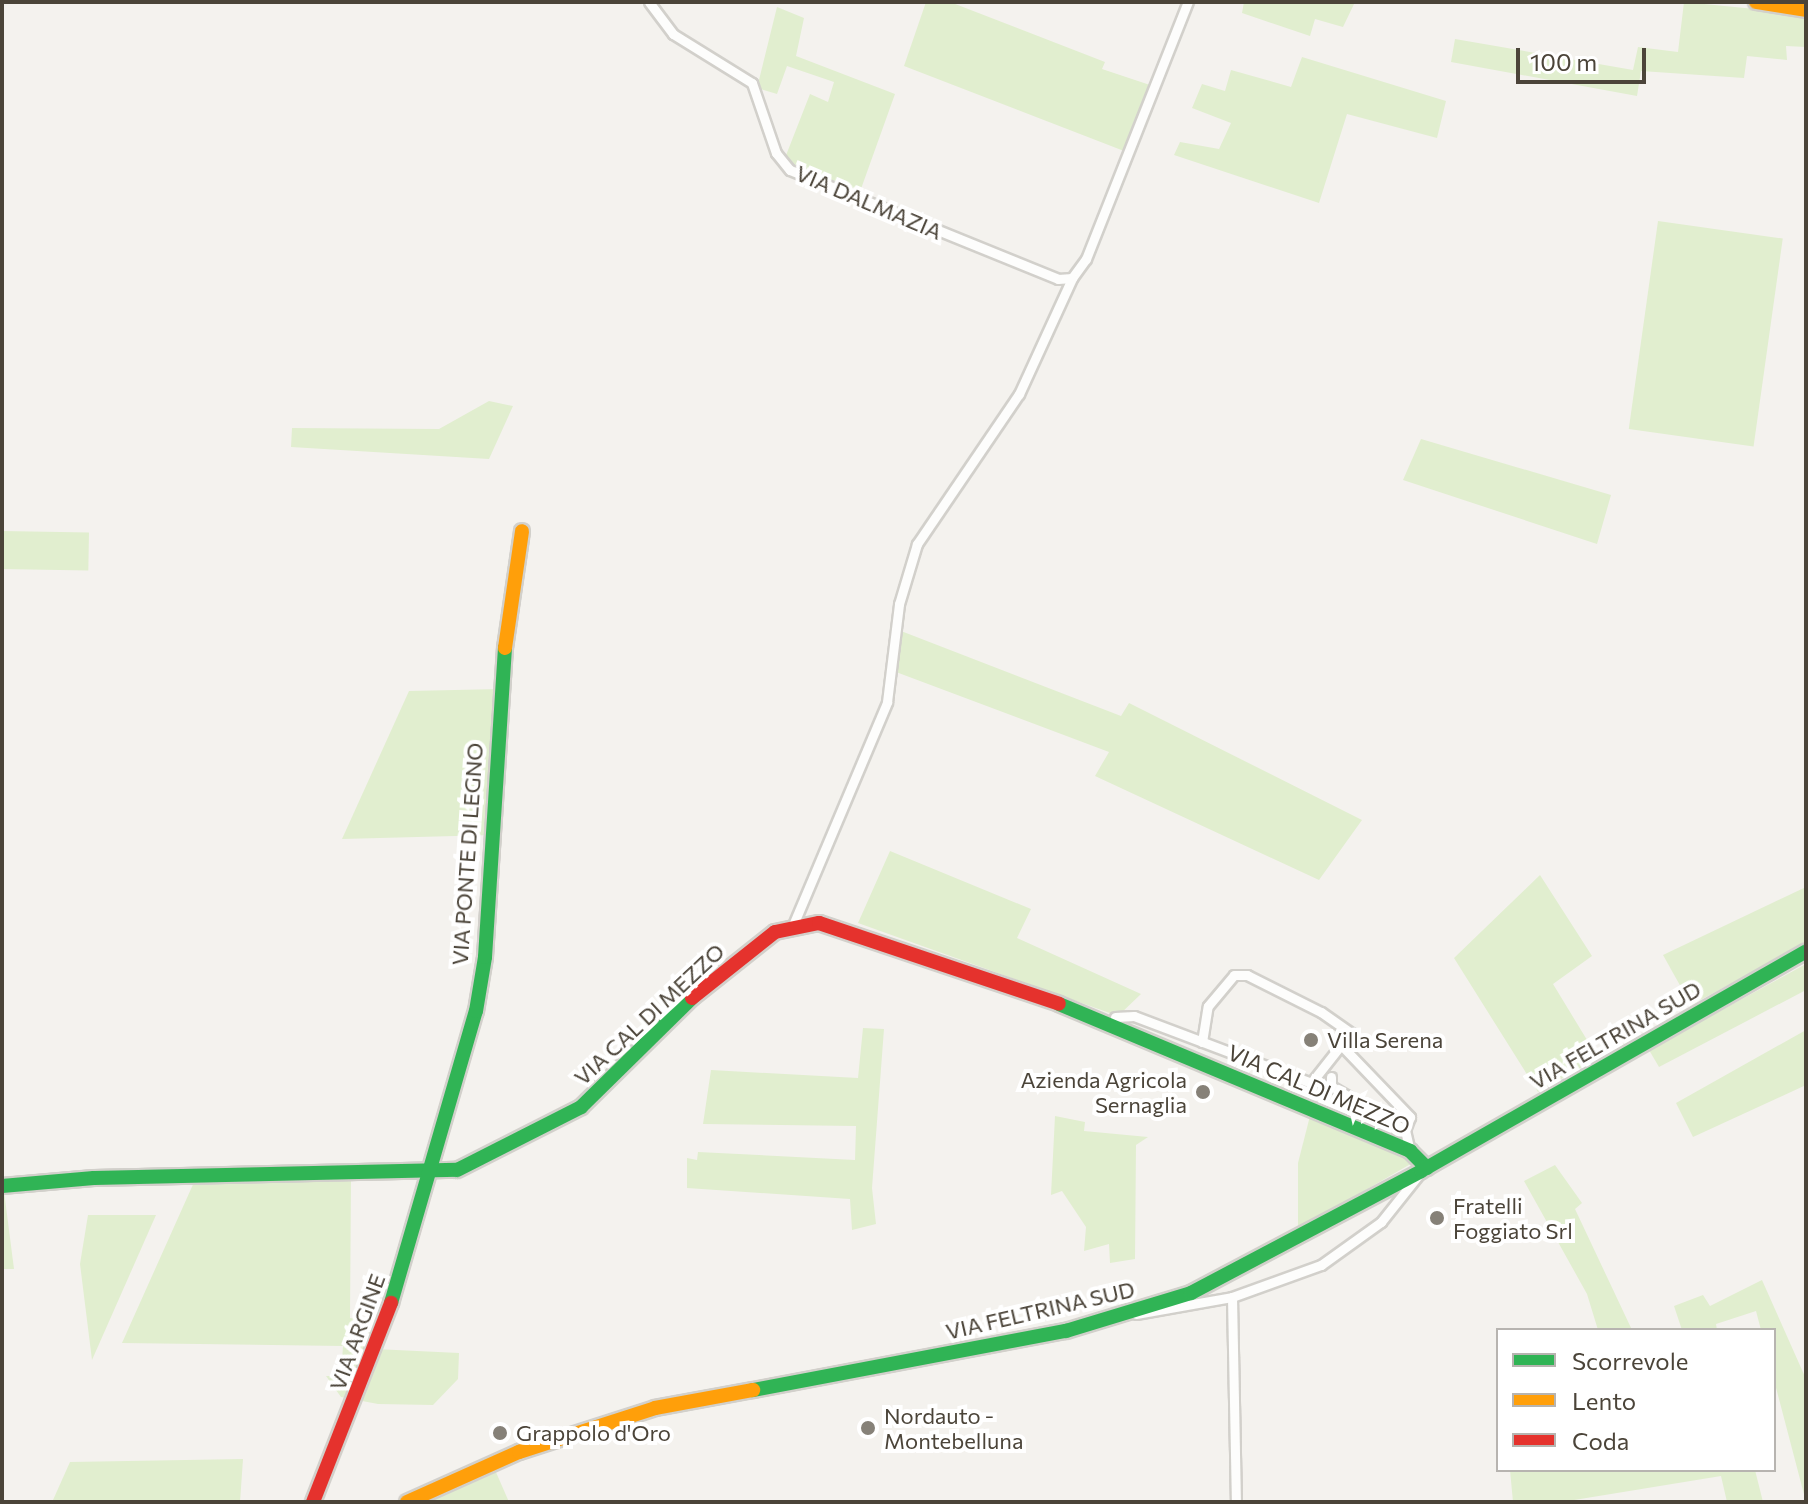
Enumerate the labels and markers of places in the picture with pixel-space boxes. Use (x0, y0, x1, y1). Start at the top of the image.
place label: Villa Serena (1327, 1027, 1443, 1053)
marker: Villa Serena (1302, 1031, 1320, 1049)
place label: Azienda Agricola Sernaglia (1020, 1066, 1187, 1118)
marker: Azienda Agricola Sernaglia (1194, 1083, 1212, 1101)
place label: Fratelli Foggiato Srl (1453, 1192, 1573, 1244)
marker: Fratelli Foggiato Srl (1428, 1209, 1446, 1227)
place label: Nordauto - Montebelluna (884, 1402, 1023, 1454)
marker: Nordauto - Montebelluna (859, 1419, 877, 1437)
place label: Grappolo d'Oro (516, 1420, 671, 1446)
marker: Grappolo d'Oro (491, 1424, 509, 1442)

